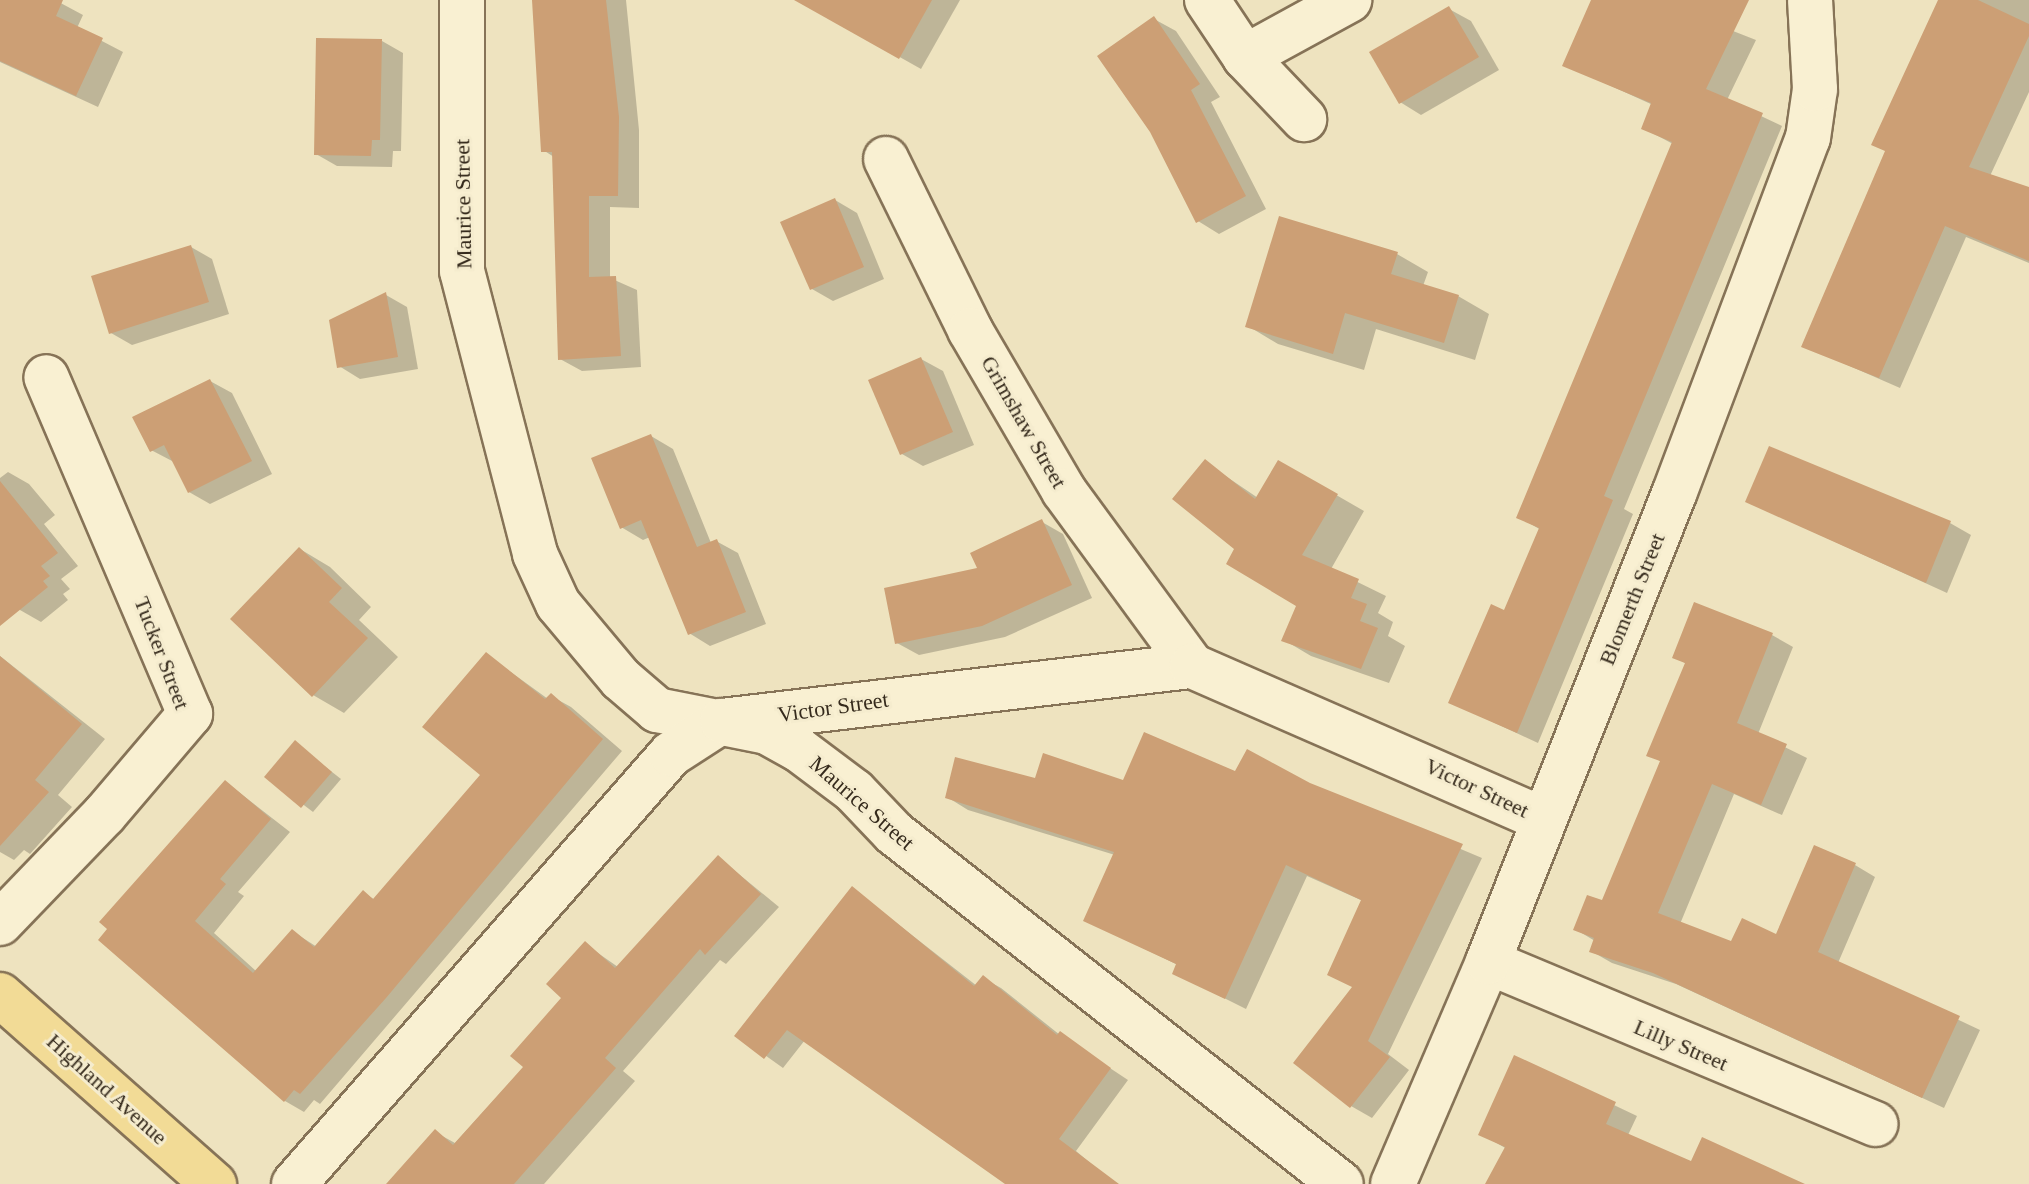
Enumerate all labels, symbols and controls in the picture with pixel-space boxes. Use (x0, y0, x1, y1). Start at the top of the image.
street label: Maurice Street (449, 139, 477, 269)
street label: Grimshaw Street (975, 351, 1073, 493)
street label: Blomerth Street (1594, 529, 1670, 669)
street label: Tucker Street (128, 593, 196, 713)
street label: Victor Street (776, 686, 890, 728)
street label: Maurice Street (804, 750, 920, 856)
street label: Victor Street (1421, 752, 1533, 824)
street label: Lilly Street (1630, 1013, 1732, 1077)
street label: Highland Avenue (41, 1028, 173, 1150)

